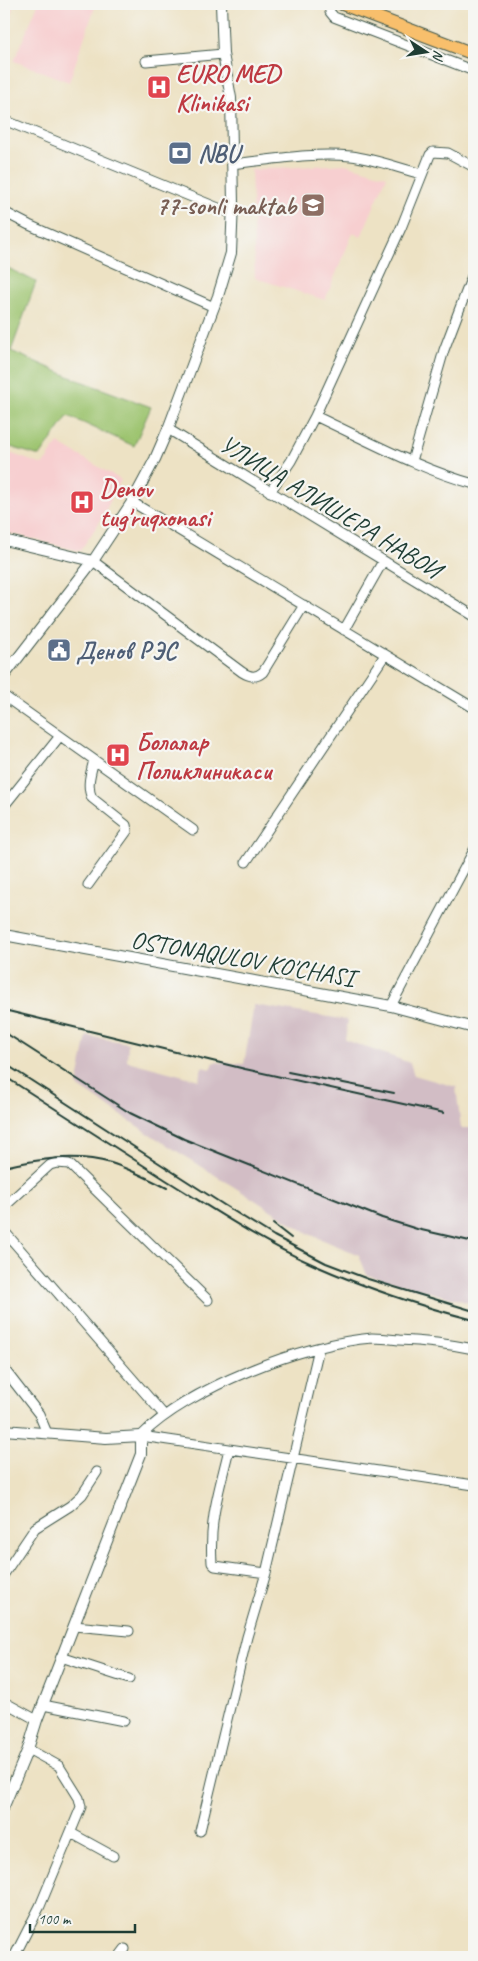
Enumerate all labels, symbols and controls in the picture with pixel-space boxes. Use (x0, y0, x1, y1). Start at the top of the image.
north arrow (400, 28, 450, 78)
text: N (429, 49, 447, 63)
place label: EURO MED Klinikasi (176, 58, 282, 119)
hospital icon: EURO MED Klinikasi (146, 74, 172, 100)
place label: NBU (198, 138, 244, 170)
bank icon: NBU (167, 140, 193, 166)
place label: 77-sonli maktab (156, 190, 298, 222)
school or university icon: 77-sonli maktab (300, 192, 326, 218)
street label: УЛИЦА АЛИШЕРА НАВОИ (214, 428, 451, 588)
place label: Denov tug'ruqxonasi (100, 473, 214, 534)
hospital icon: Denov tug'ruqxonasi (69, 489, 95, 515)
place label: Денов РЭС (76, 635, 179, 667)
public building icon: Денов РЭС (46, 637, 72, 663)
place label: Болалар Поликлиникаси (136, 726, 273, 787)
hospital icon: Болалар Поликлиникаси (105, 742, 131, 768)
street label: OSTONAQULOV KO'CHASI (129, 924, 362, 995)
scale bar (30, 1901, 135, 1933)
text: 100 m (38, 1910, 72, 1929)

